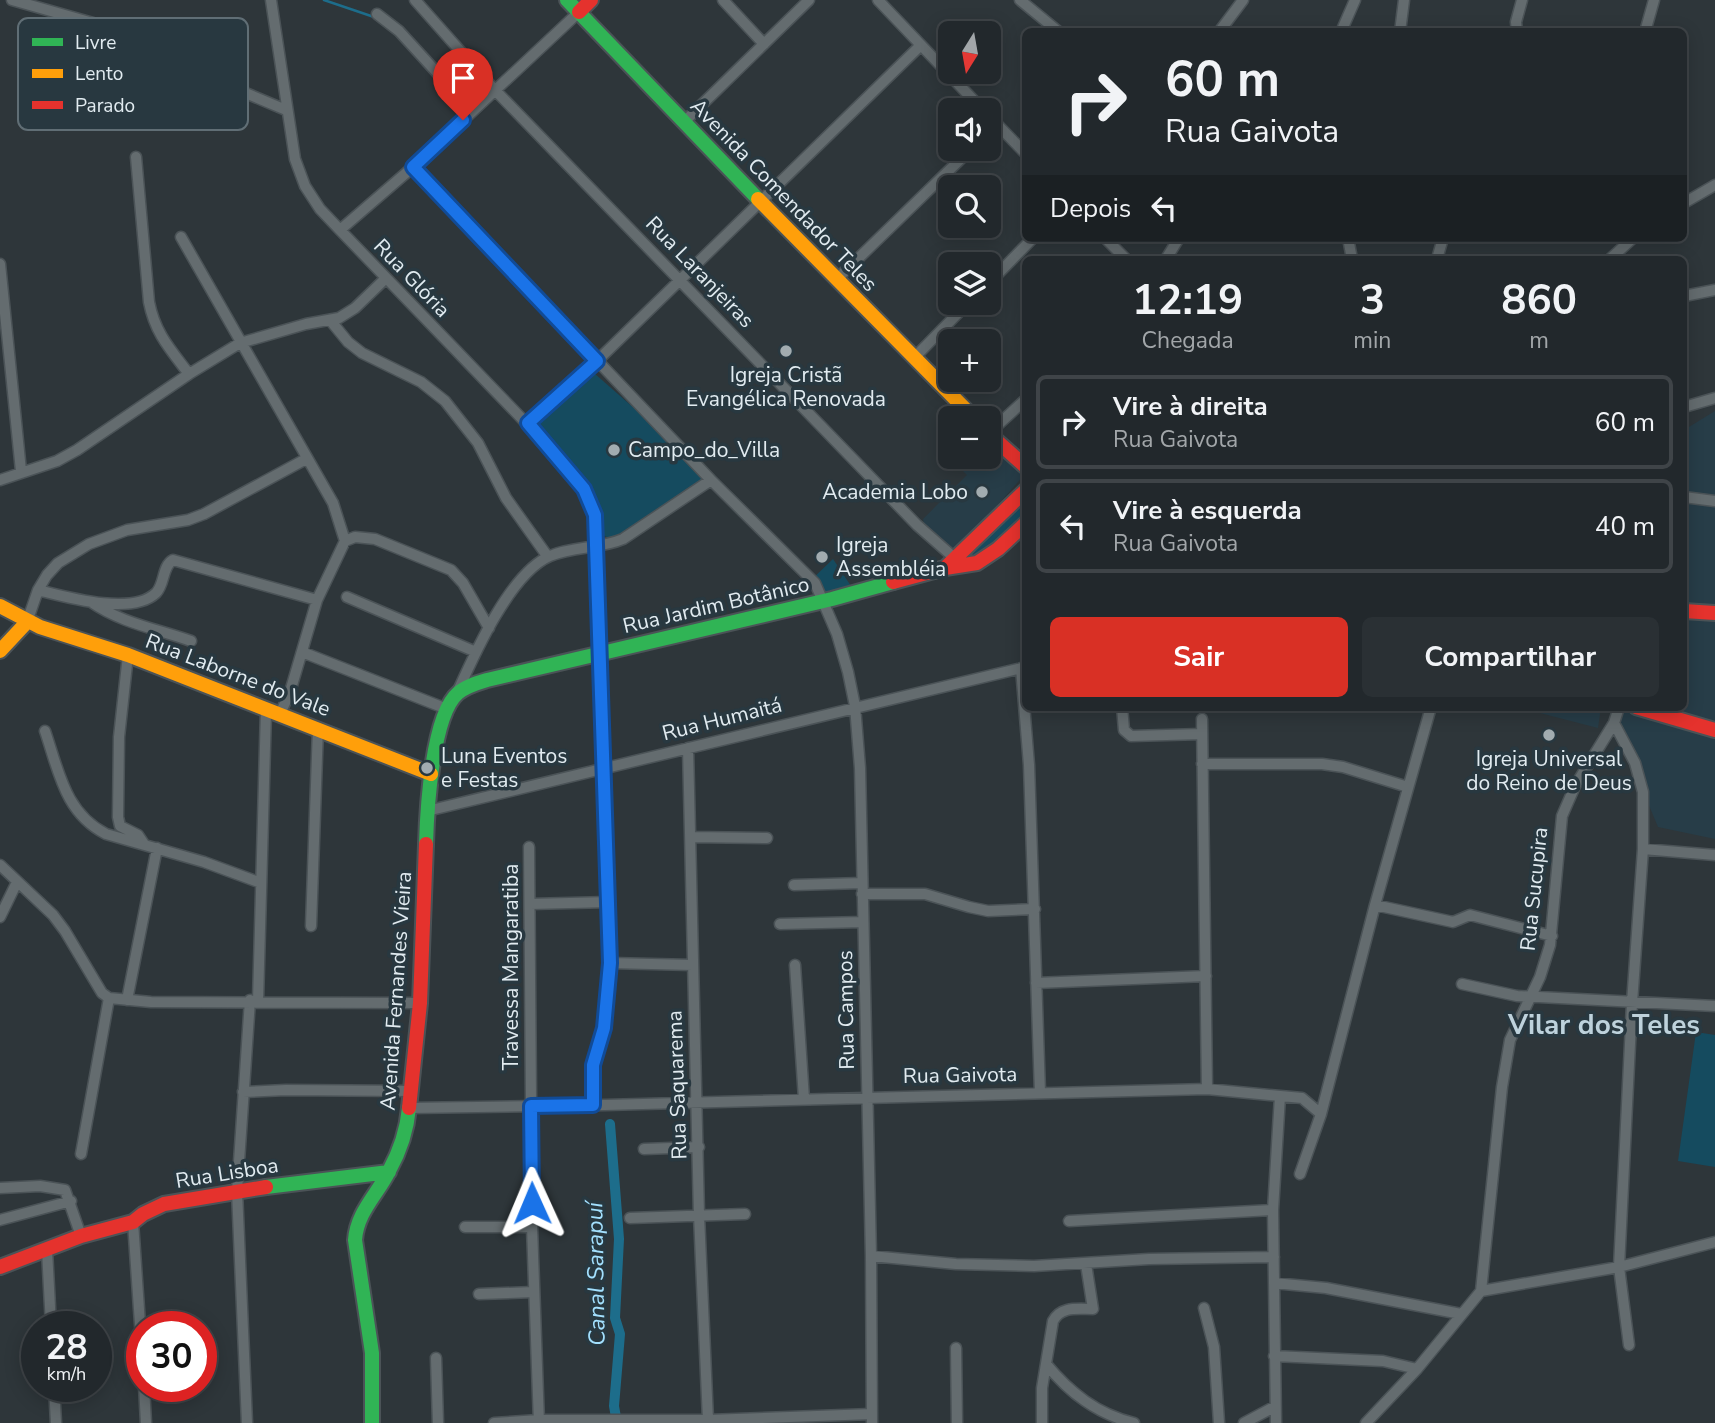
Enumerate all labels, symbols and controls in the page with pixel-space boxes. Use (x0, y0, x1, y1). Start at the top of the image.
legend (18, 18, 248, 130)
north arrow (938, 21, 1001, 84)
map controls (938, 21, 1001, 469)
text: Livre (75, 30, 116, 56)
text: 60 m (1165, 46, 1280, 113)
pin (433, 48, 493, 120)
icon: right (1050, 56, 1141, 147)
icon: arrive (444, 59, 482, 97)
text: Lento (75, 61, 123, 87)
street label: Avenida Comendador Teles (684, 92, 884, 298)
text: Parado (75, 93, 135, 119)
button: sound (938, 98, 1001, 161)
text: Rua Gaivota (1165, 110, 1339, 153)
button: search (938, 175, 1001, 238)
icon: left (1145, 189, 1183, 227)
text: Depois (1050, 191, 1131, 226)
street label: Rua Laranjeiras (640, 210, 760, 334)
street label: Rua Glória (368, 233, 456, 323)
button: layers (938, 252, 1001, 315)
text: 12:19 (1132, 272, 1243, 329)
text: 3 (1360, 272, 1385, 329)
text: 860 (1501, 272, 1577, 329)
text: Chegada (1142, 325, 1234, 356)
text: min (1353, 325, 1391, 356)
text: m (1529, 325, 1549, 356)
button: + (938, 329, 1001, 392)
marker: Igreja Cristã Evangélica Renovada (778, 343, 794, 359)
place label: Igreja Cristã Evangélica Renovada (686, 361, 886, 413)
text: Vire à direita (1113, 389, 1268, 424)
icon: right (1054, 403, 1092, 441)
text: 60 m (1595, 405, 1655, 440)
button: − (938, 406, 1001, 469)
text: Rua Gaivota (1113, 424, 1238, 455)
place label: Campo_do_Villa (628, 436, 780, 464)
marker: Campo_do_Villa (606, 442, 622, 458)
place label: Academia Lobo (822, 478, 968, 506)
marker: Academia Lobo (974, 484, 990, 500)
text: Vire à esquerda (1113, 493, 1302, 528)
icon: left (1054, 507, 1092, 545)
text: 40 m (1595, 509, 1655, 544)
text: Rua Gaivota (1113, 528, 1238, 559)
place label: Igreja Assembléia (836, 531, 946, 583)
marker: Igreja Assembléia (814, 549, 830, 565)
street label: Rua Jardim Botânico (620, 570, 812, 640)
button: Sair (1050, 617, 1348, 697)
button: Compartilhar (1362, 617, 1659, 697)
street label: Rua Laborne do Vale (142, 627, 334, 723)
street label: Rua Humaitá (659, 691, 785, 747)
marker: Igreja Universal do Reino de Deus (1541, 727, 1557, 743)
place label: Luna Eventos e Festas (441, 742, 567, 794)
place label: Igreja Universal do Reino de Deus (1466, 745, 1632, 797)
marker: Luna Eventos e Festas (419, 760, 435, 776)
street label: Rua Sucupira (1514, 826, 1554, 952)
street label: Travessa Mangaratiba (497, 864, 525, 1070)
street label: Avenida Fernandes Vieira (374, 870, 418, 1112)
street label: Rua Campos (831, 950, 861, 1070)
district label: Vilar dos Teles (1507, 1006, 1700, 1044)
street label: Rua Saquarema (660, 1010, 694, 1160)
street label: Rua Gaivota (903, 1060, 1017, 1090)
street label: Rua Lisboa (174, 1151, 280, 1195)
position arrow (495, 1166, 569, 1240)
water label: Canal Sarapuí (579, 1198, 613, 1346)
speed limit sign: 30 (126, 1311, 217, 1402)
text: 28 (45, 1324, 88, 1371)
text: km/h (47, 1362, 86, 1386)

